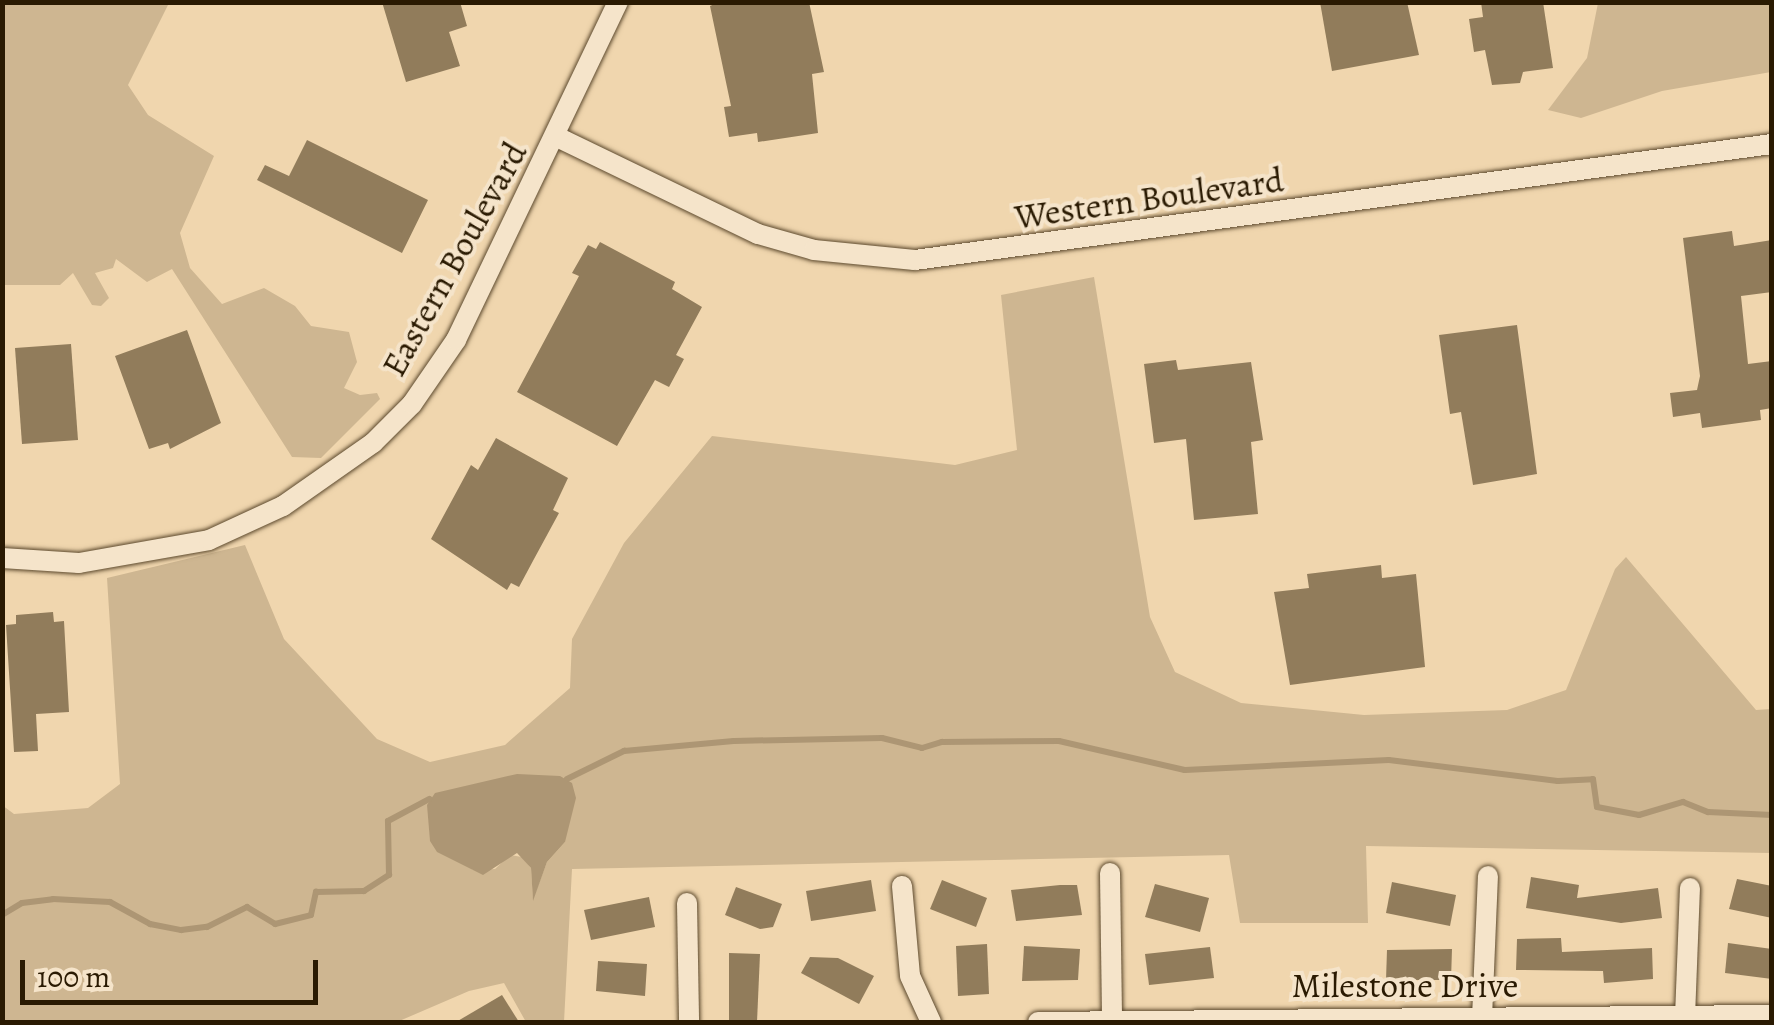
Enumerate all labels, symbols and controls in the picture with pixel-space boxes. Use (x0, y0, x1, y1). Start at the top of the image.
street label: Eastern Boulevard (372, 134, 536, 384)
street label: Western Boulevard (1012, 158, 1286, 238)
scale bar (25, 940, 322, 1002)
text: 100 m (37, 957, 110, 997)
street label: Milestone Drive (1292, 964, 1518, 1006)

